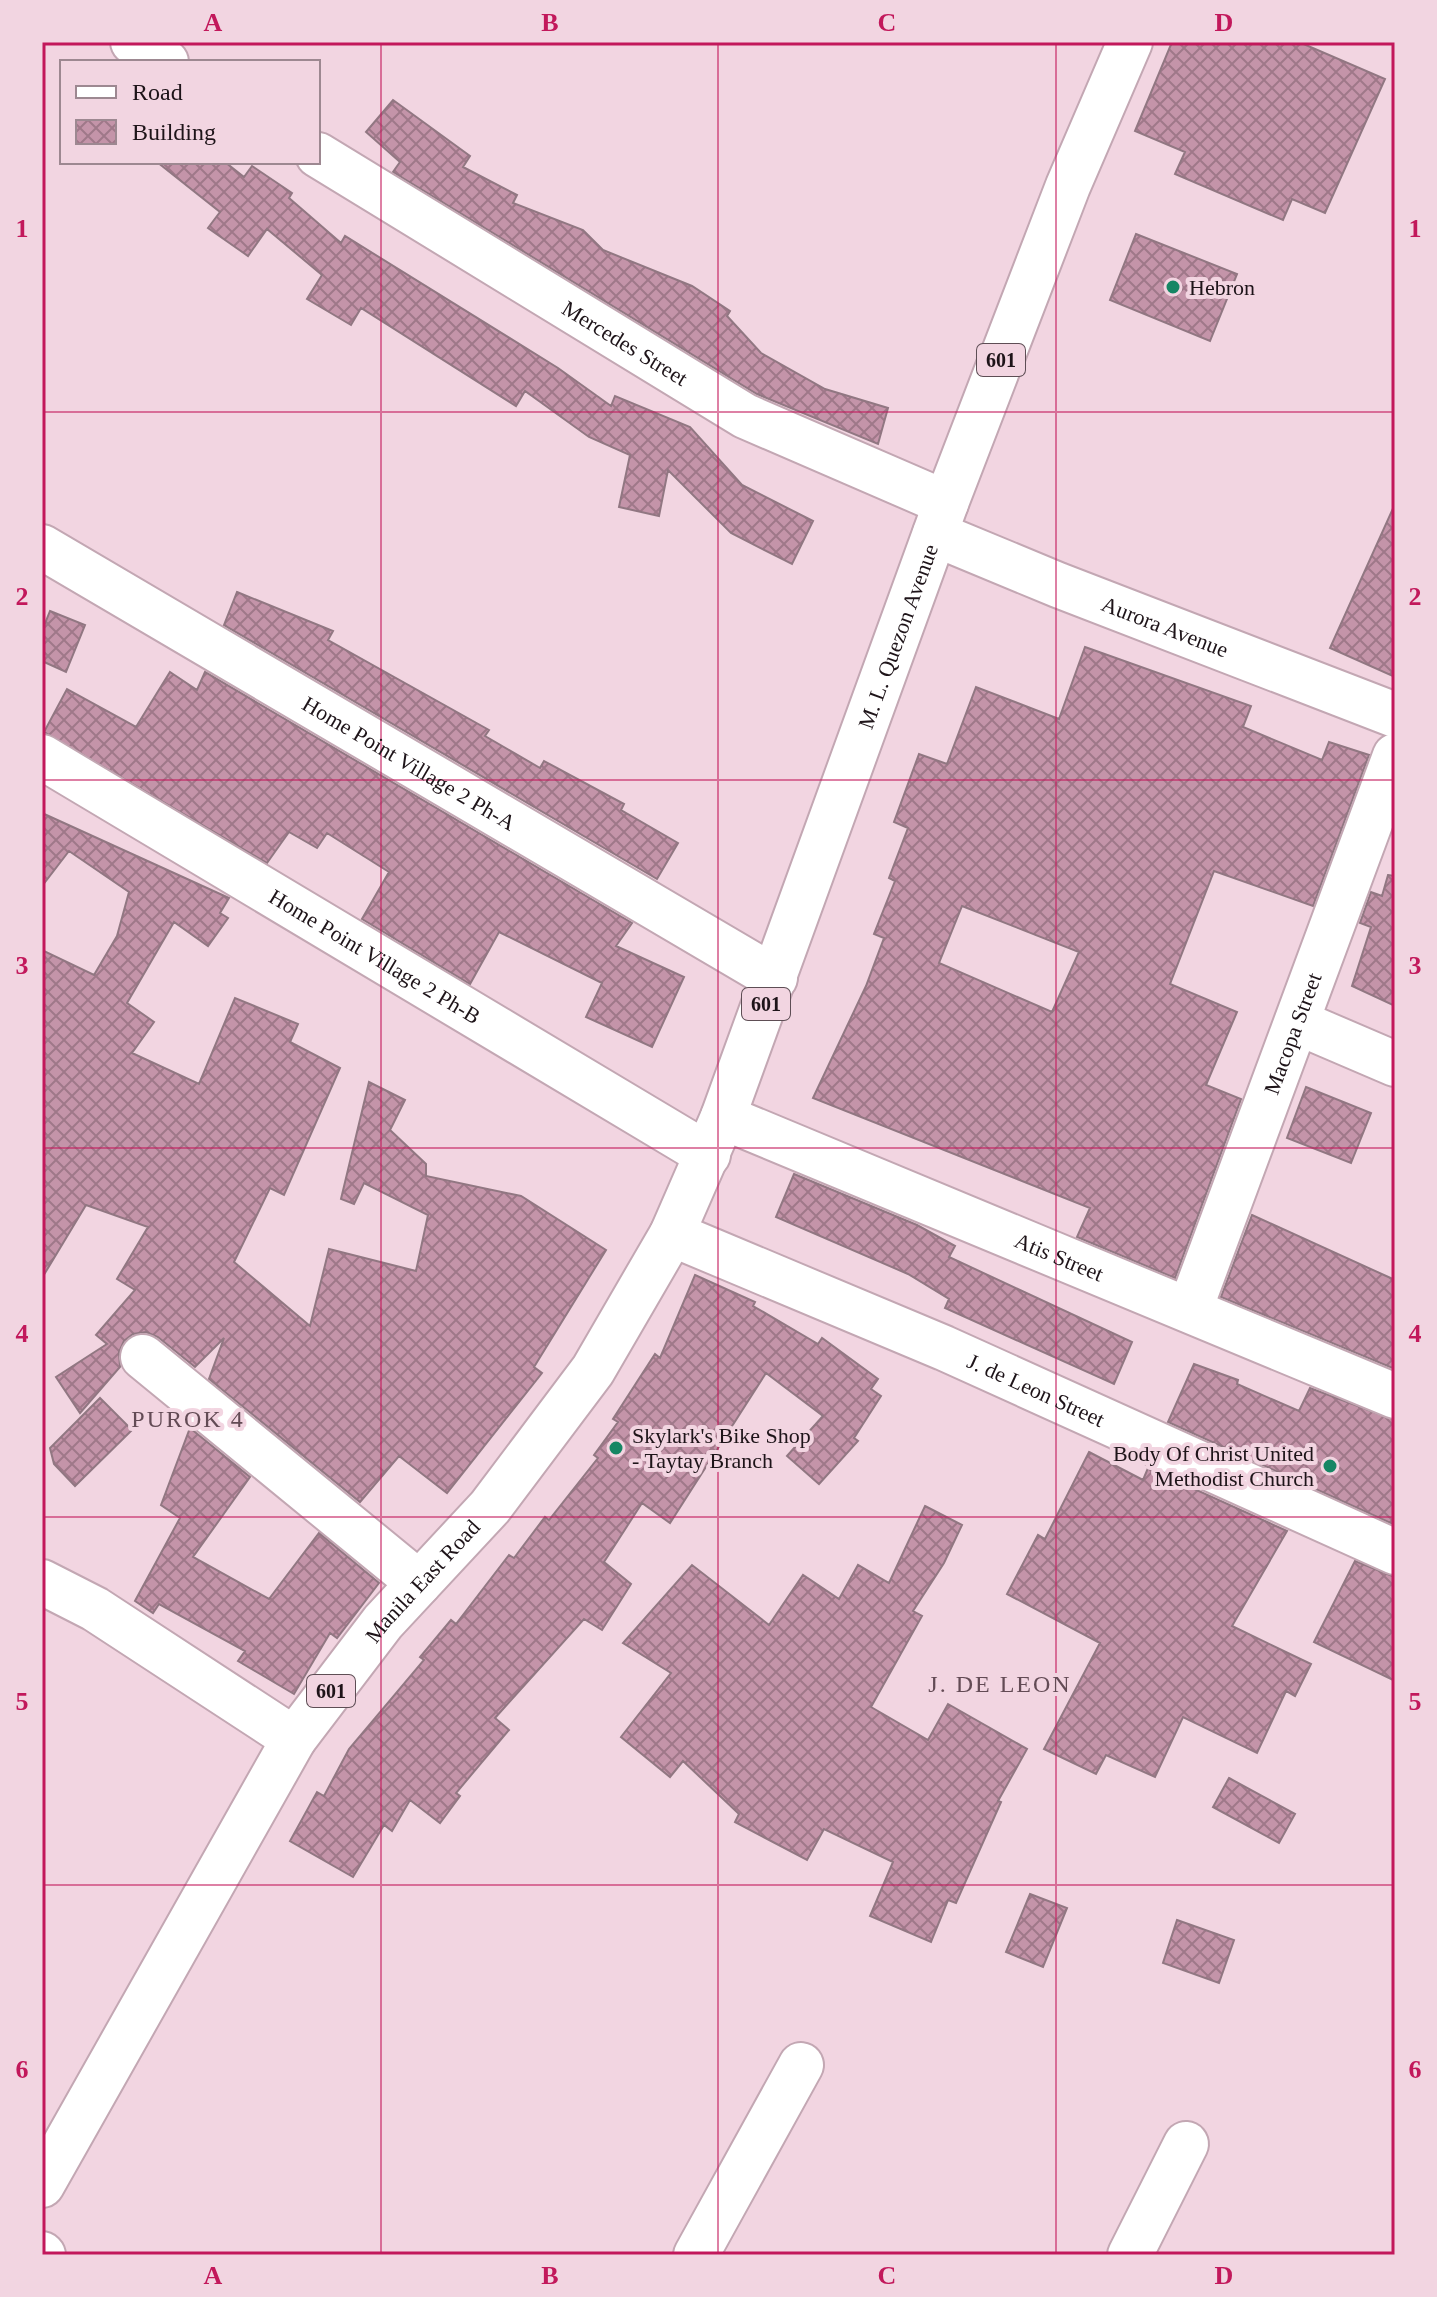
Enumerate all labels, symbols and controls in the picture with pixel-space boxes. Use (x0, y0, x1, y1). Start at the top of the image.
text: A (204, 8, 223, 37)
text: B (541, 8, 559, 37)
text: C (878, 8, 896, 37)
text: D (1215, 8, 1233, 37)
legend (60, 60, 320, 164)
text: Road (132, 79, 183, 105)
text: Building (132, 119, 216, 145)
text: 1 (16, 214, 29, 243)
text: 1 (1409, 214, 1422, 243)
place label: Hebron (1189, 275, 1255, 300)
marker: Hebron (1164, 278, 1182, 296)
street label: Mercedes Street (558, 295, 692, 391)
road number: 601 (977, 344, 1025, 376)
street label: M. L. Quezon Avenue (853, 541, 943, 732)
text: 2 (16, 582, 29, 611)
text: 2 (1409, 582, 1422, 611)
street label: Aurora Avenue (1098, 591, 1232, 662)
street label: Home Point Village 2 Ph-A (298, 691, 520, 836)
street label: Home Point Village 2 Ph-B (265, 884, 485, 1029)
text: 3 (16, 951, 29, 980)
text: 3 (1409, 951, 1422, 980)
street label: Macopa Street (1259, 969, 1327, 1098)
road number: 601 (742, 988, 790, 1020)
street label: Atis Street (1011, 1228, 1107, 1287)
text: 4 (16, 1319, 29, 1348)
text: 4 (1409, 1319, 1422, 1348)
street label: J. de Leon Street (963, 1348, 1108, 1432)
district label: PUROK 4 (131, 1406, 245, 1432)
place label: Skylark's Bike Shop - Taytay Branch (632, 1423, 811, 1473)
marker: Skylark's Bike Shop - Taytay Branch (607, 1439, 625, 1457)
place label: Body Of Christ United Methodist Church (1113, 1441, 1314, 1491)
marker: Body Of Christ United Methodist Church (1321, 1457, 1339, 1475)
street label: Manila East Road (360, 1515, 485, 1647)
district label: J. DE LEON (928, 1671, 1072, 1697)
road number: 601 (307, 1675, 355, 1707)
text: 5 (16, 1687, 29, 1716)
text: 5 (1409, 1687, 1422, 1716)
text: 6 (16, 2055, 29, 2084)
text: 6 (1409, 2055, 1422, 2084)
text: A (204, 2261, 223, 2290)
text: B (541, 2261, 559, 2290)
text: C (878, 2261, 896, 2290)
text: D (1215, 2261, 1233, 2290)

